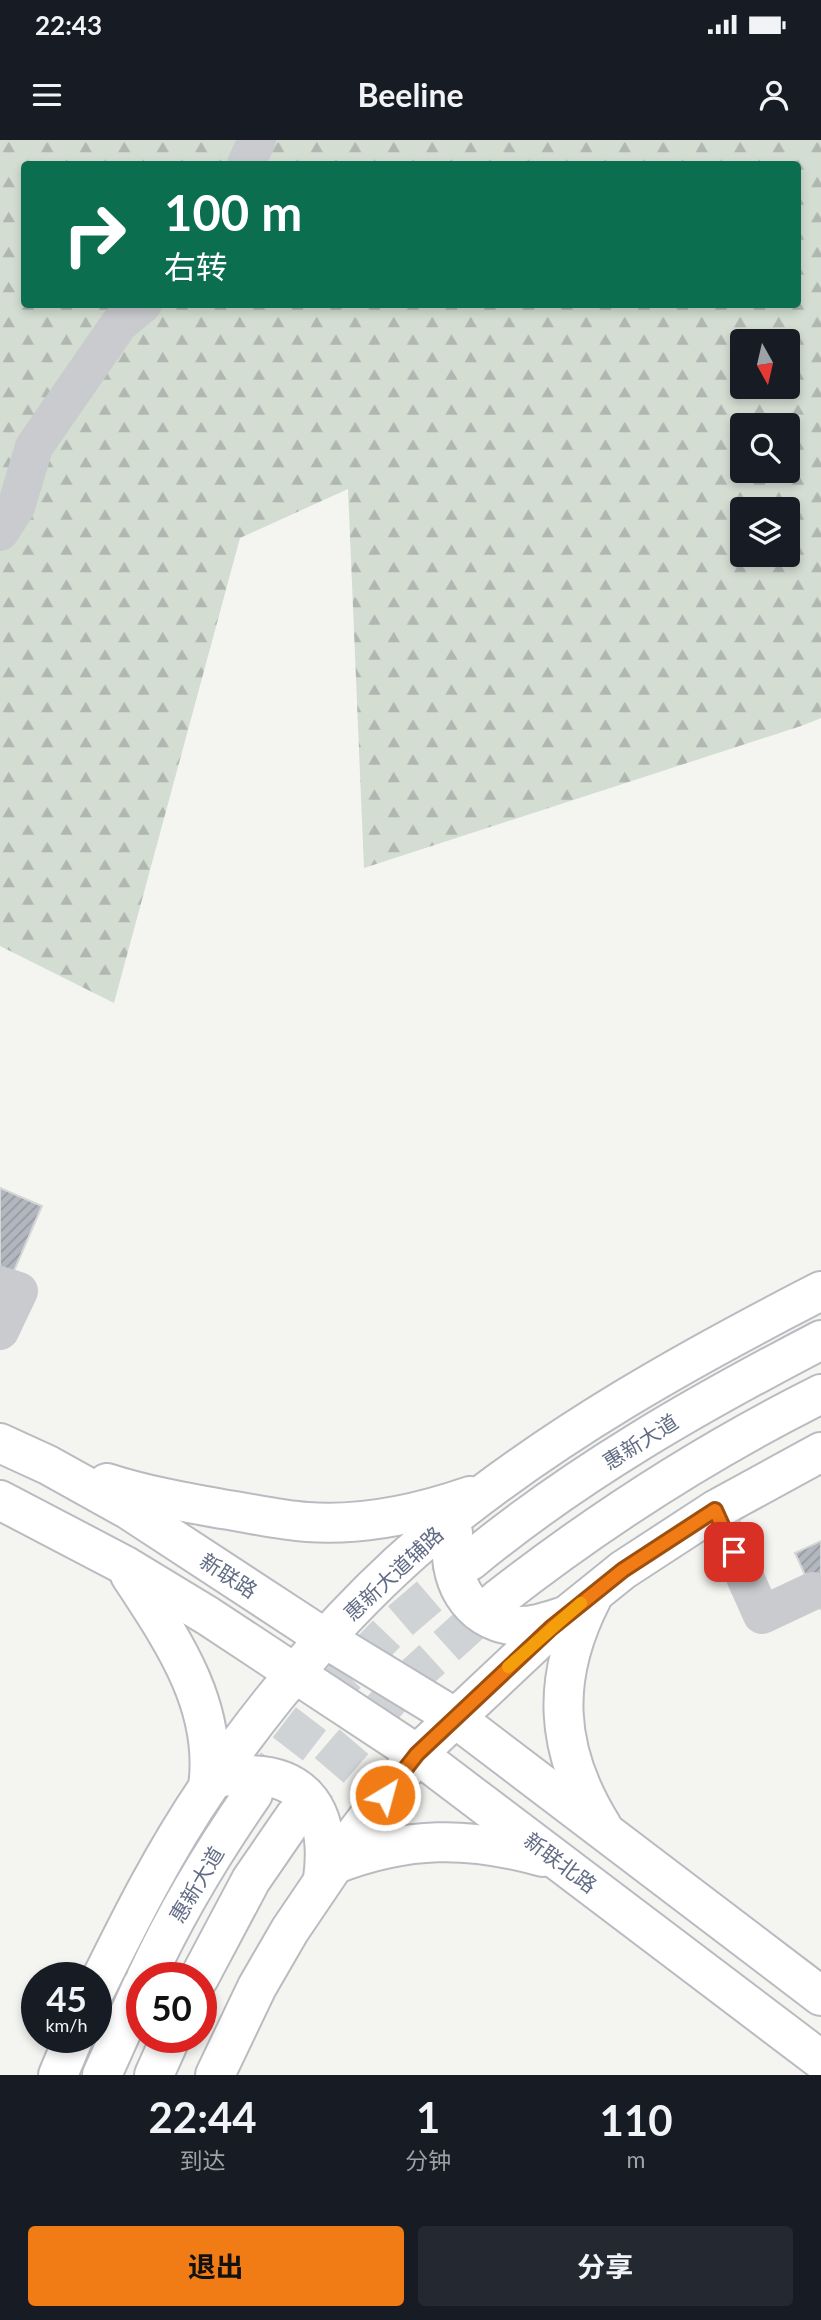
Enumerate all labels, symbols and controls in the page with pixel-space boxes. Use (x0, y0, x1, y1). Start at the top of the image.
text: 22:43 (35, 9, 102, 41)
text: Beeline (357, 75, 464, 114)
icon: menu (28, 76, 66, 114)
icon: person (755, 76, 793, 114)
text: 100 m (164, 183, 302, 241)
icon: right (49, 189, 140, 280)
text: 右转 (164, 247, 228, 286)
north arrow (730, 329, 800, 399)
map controls (730, 329, 800, 567)
button: search (730, 413, 800, 483)
button: layers (730, 497, 800, 567)
street label: 惠新大道 (598, 1408, 682, 1474)
street label: 惠新大道辅路 (338, 1521, 448, 1625)
pin (704, 1522, 764, 1582)
icon: arrive (715, 1533, 753, 1571)
street label: 新联路 (196, 1547, 262, 1603)
position arrow (348, 1758, 422, 1832)
street label: 新联北路 (520, 1827, 602, 1897)
street label: 惠新大道 (164, 1842, 228, 1926)
speed limit sign: 50 (126, 1962, 217, 2053)
text: 45 (46, 1977, 87, 2019)
text: km/h (45, 2014, 88, 2036)
text: 22:44 (148, 2092, 257, 2142)
text: 1 (416, 2092, 440, 2142)
text: 110 (599, 2095, 673, 2145)
text: m (627, 2145, 645, 2173)
text: 到达 (180, 2146, 226, 2174)
text: 分钟 (405, 2146, 451, 2174)
button: 退出 (28, 2226, 404, 2306)
button: 分享 (418, 2226, 793, 2306)

